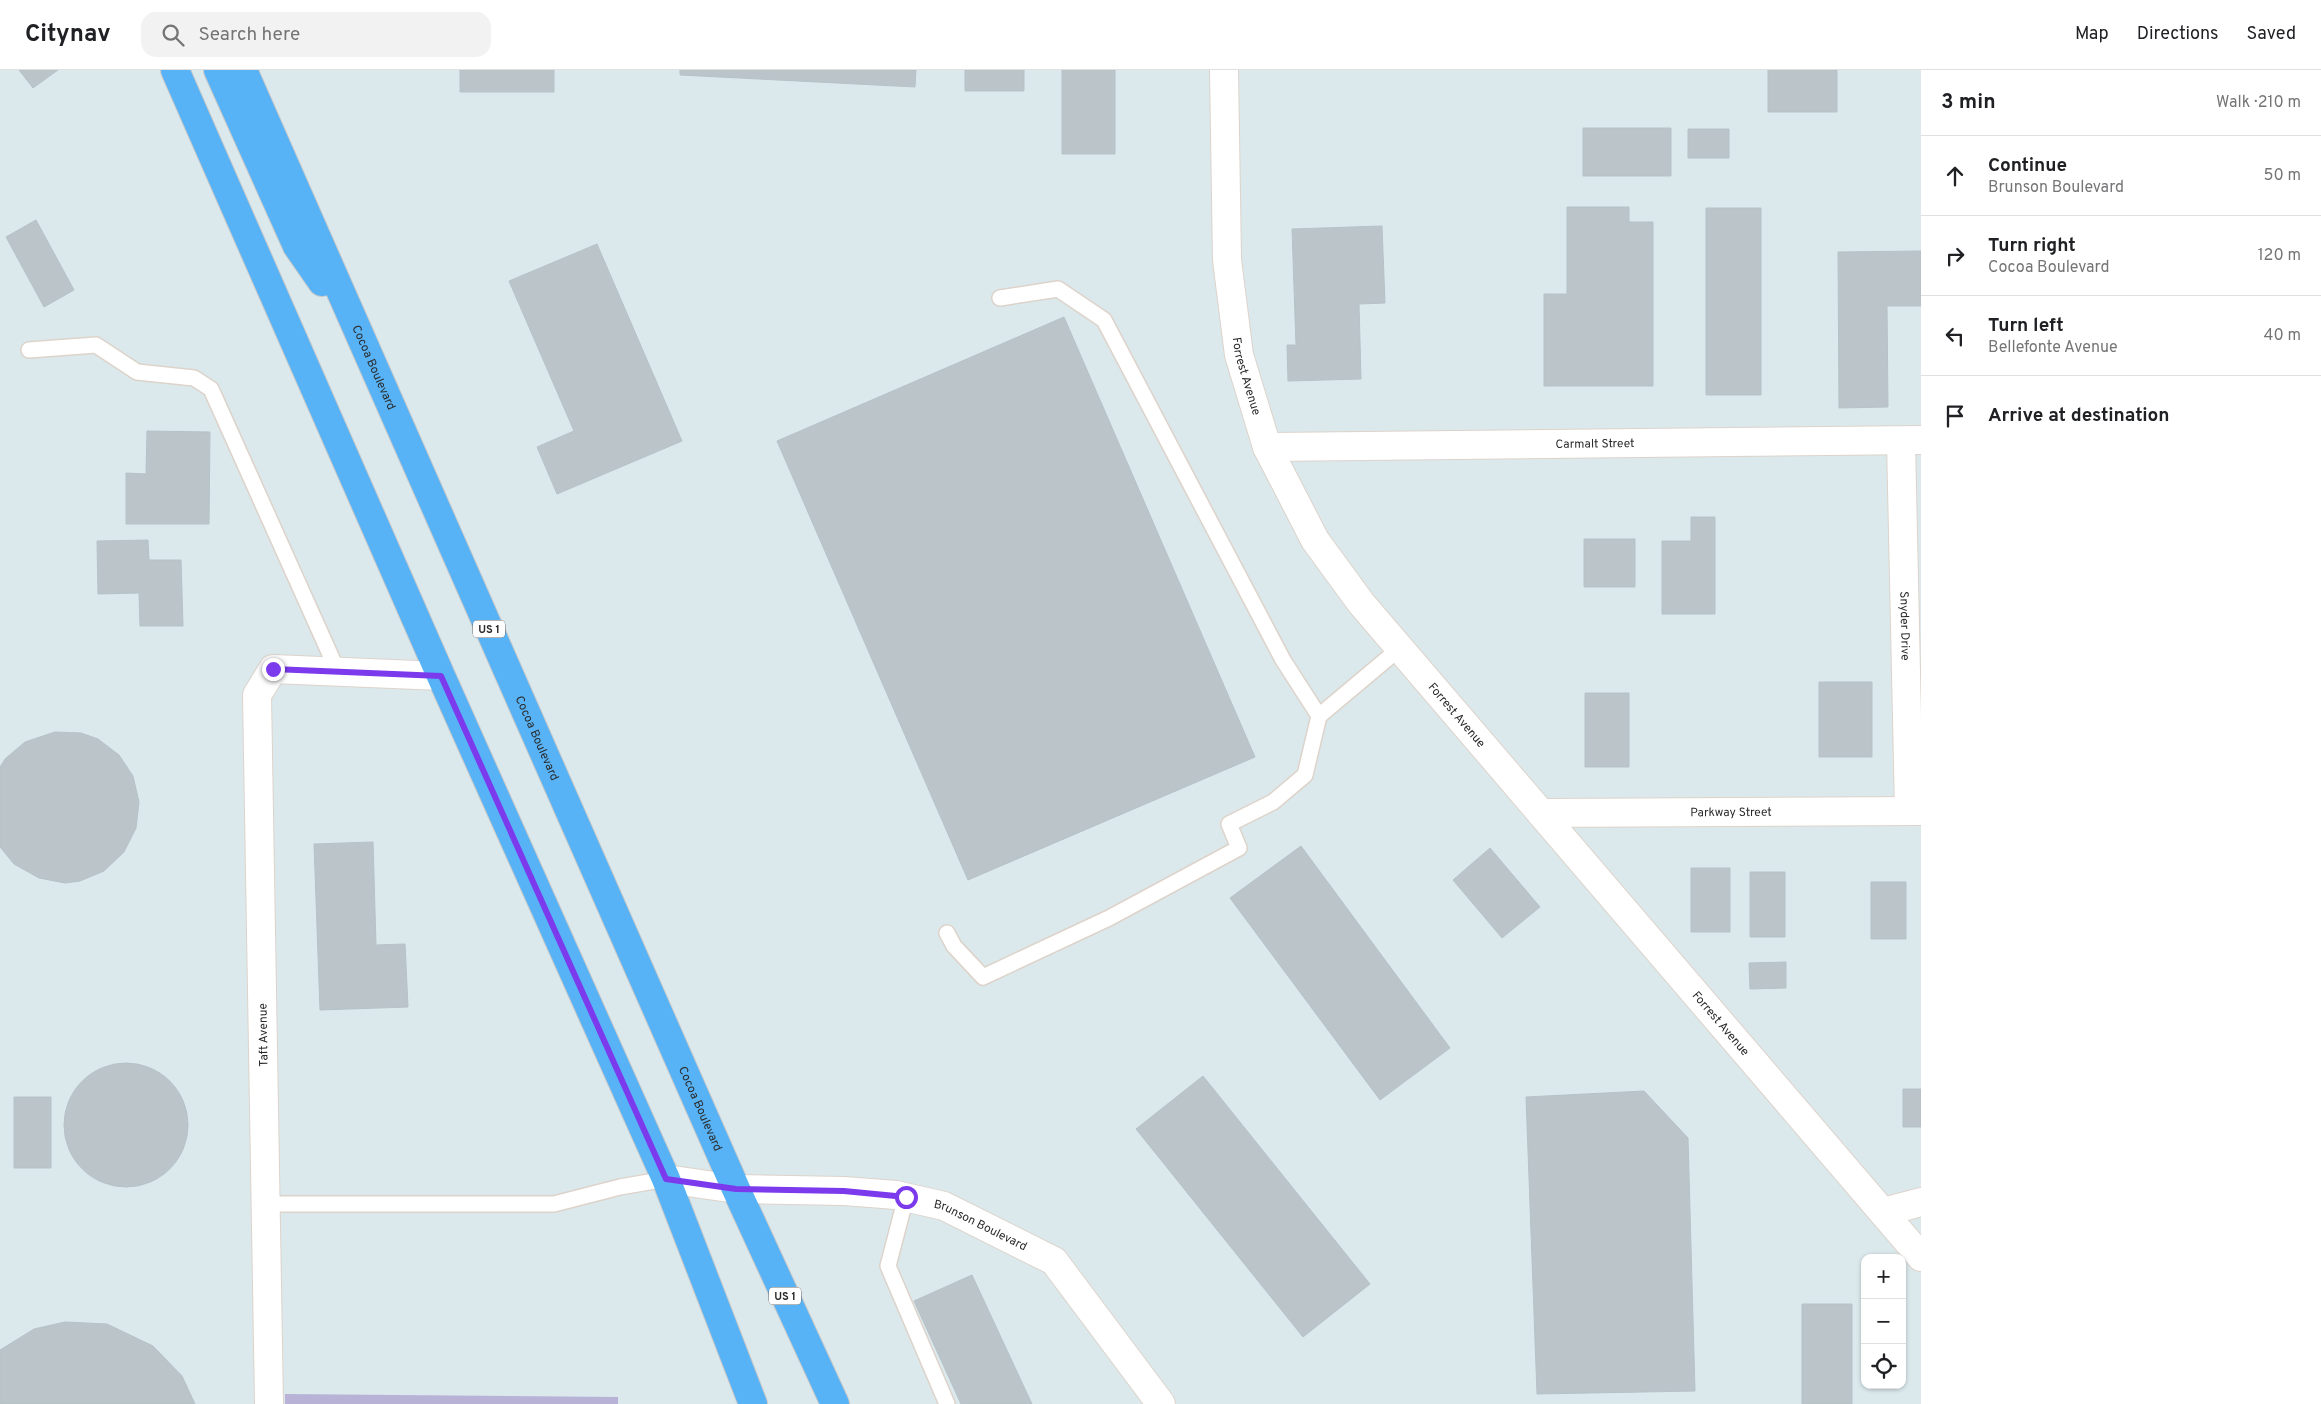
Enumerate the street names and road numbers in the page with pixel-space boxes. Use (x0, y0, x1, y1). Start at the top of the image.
street label: Cocoa Boulevard (347, 323, 399, 413)
street label: Forrest Avenue (1228, 336, 1264, 417)
street label: Carmalt Street (1555, 436, 1635, 453)
street label: Snyder Drive (1895, 591, 1913, 661)
road number: US 1 (473, 620, 505, 638)
street label: Forrest Avenue (1424, 680, 1488, 751)
street label: Cocoa Boulevard (511, 694, 562, 783)
street label: Parkway Street (1690, 805, 1772, 821)
street label: Forrest Avenue (1688, 988, 1752, 1060)
street label: Taft Avenue (255, 1003, 273, 1067)
street label: Cocoa Boulevard (674, 1064, 725, 1154)
street label: Brunson Boulevard (932, 1197, 1029, 1255)
road number: US 1 (769, 1288, 801, 1304)

